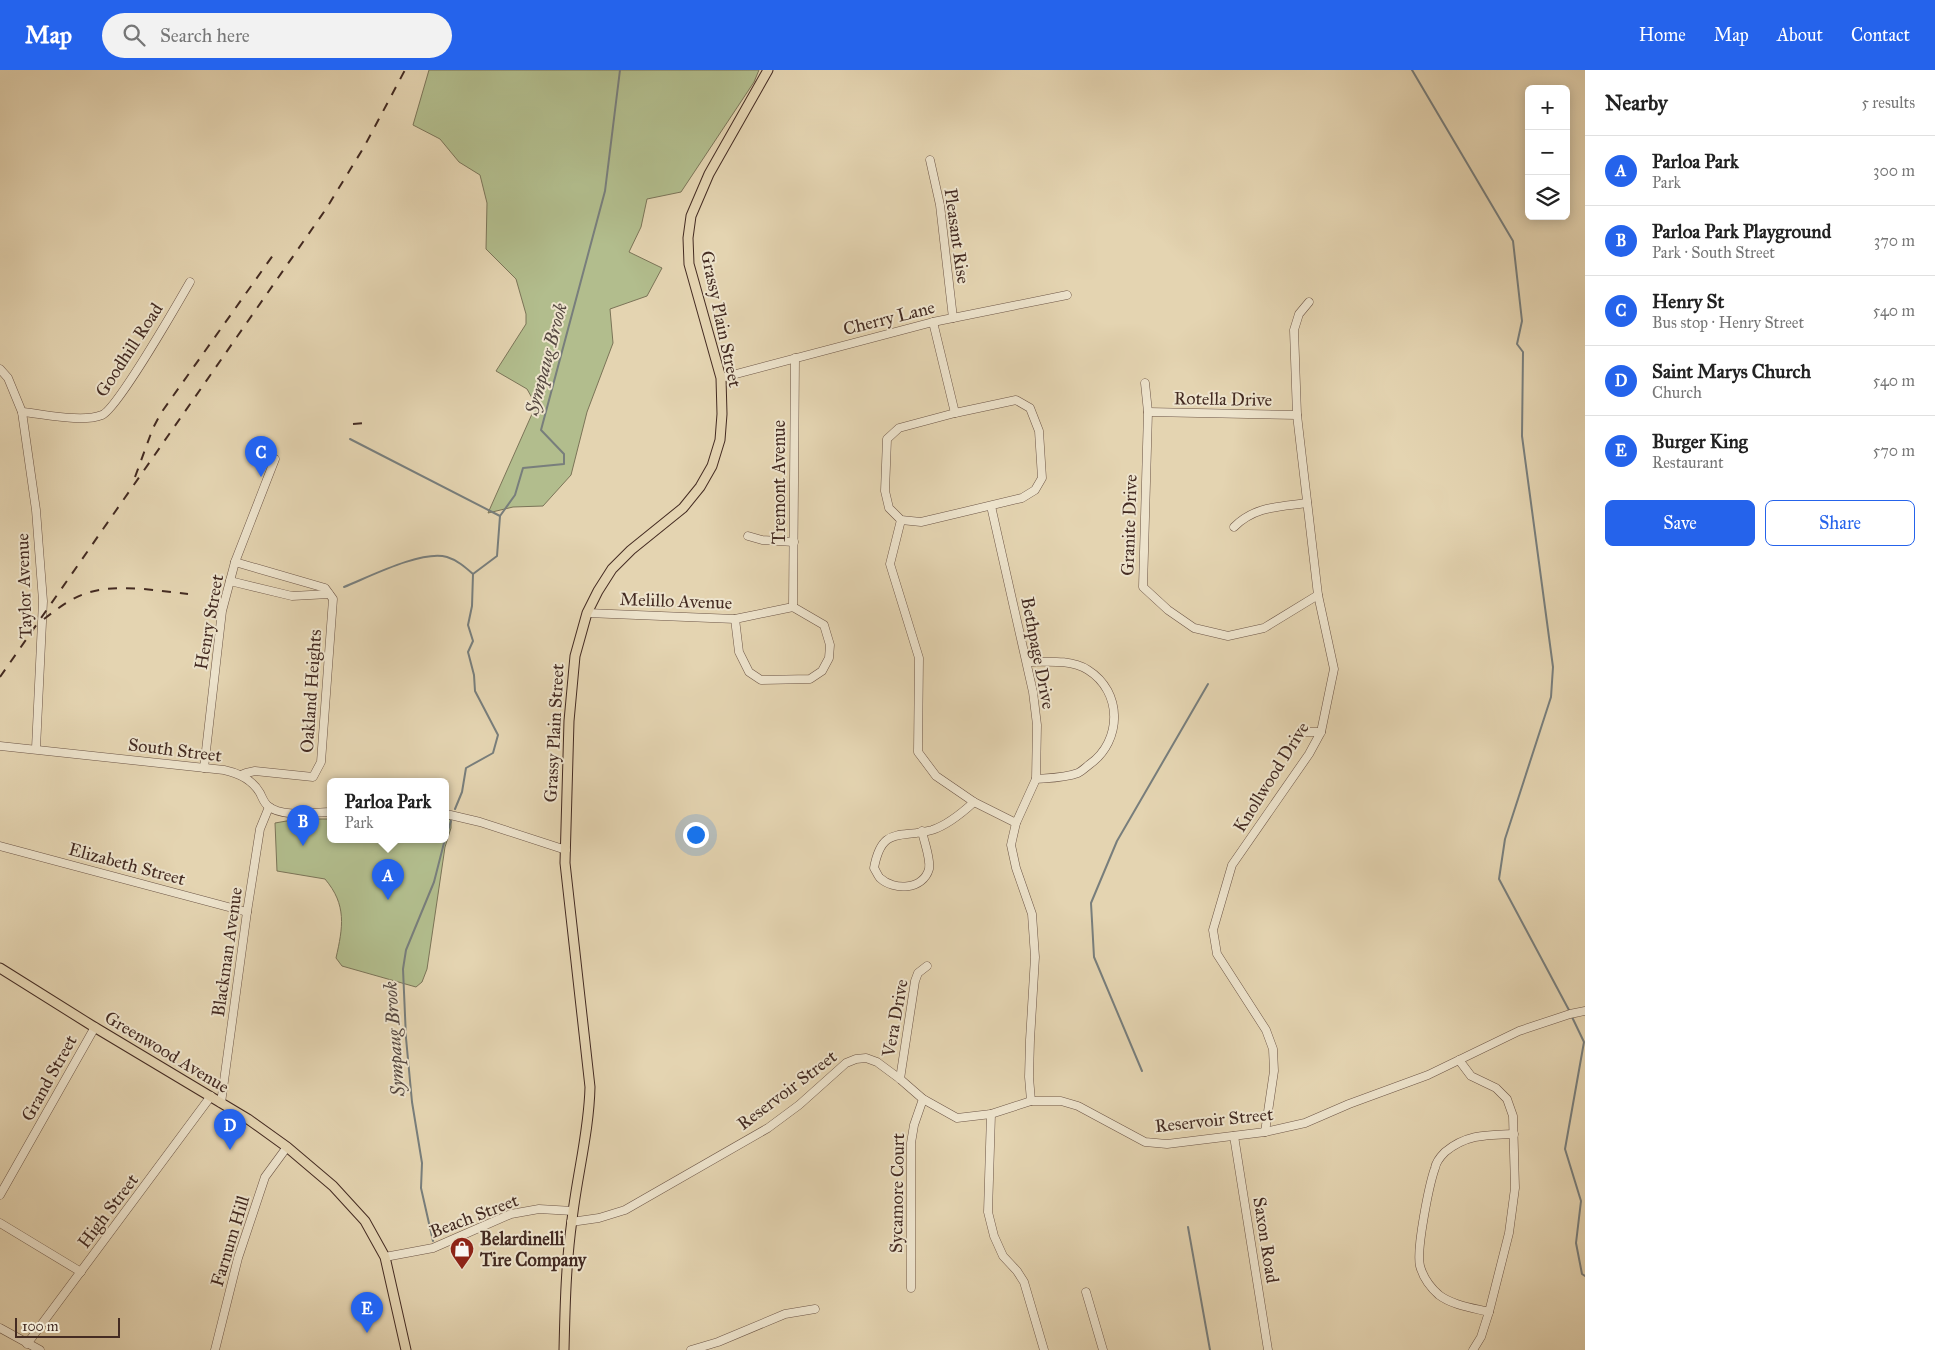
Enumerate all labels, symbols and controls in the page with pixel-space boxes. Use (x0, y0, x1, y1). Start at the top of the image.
search box (102, 13, 452, 58)
text: Map (25, 20, 72, 50)
icon: search (120, 21, 148, 49)
text: Search here (160, 24, 250, 47)
text: Home (1639, 24, 1686, 46)
text: Map (1714, 24, 1749, 46)
text: About (1777, 24, 1823, 46)
text: Contact (1851, 24, 1910, 46)
map controls (1525, 85, 1570, 220)
button: + (1525, 85, 1570, 130)
text: Nearby (1605, 90, 1668, 116)
text: 5 results (1861, 93, 1915, 112)
button: − (1525, 130, 1570, 175)
text: Parloa Park (1652, 150, 1739, 173)
text: A (1616, 161, 1626, 180)
text: 300 m (1873, 161, 1915, 180)
text: Park (1652, 173, 1681, 192)
button: layers (1525, 175, 1570, 220)
street label: Pleasant Rise (939, 187, 975, 285)
text: Parloa Park Playground (1652, 220, 1831, 243)
text: B (1616, 231, 1626, 250)
text: 370 m (1874, 231, 1915, 250)
text: Park · South Street (1652, 243, 1775, 262)
street label: Grassy Plain Street (696, 249, 746, 390)
text: Henry St (1652, 290, 1724, 313)
street label: Cherry Lane (841, 296, 937, 340)
street label: Goodhill Road (90, 299, 168, 401)
water label: Sympaug Brook (520, 300, 573, 419)
text: C (1616, 301, 1626, 320)
text: 540 m (1873, 301, 1915, 320)
text: Bus stop · Henry Street (1652, 313, 1804, 332)
text: Saint Marys Church (1652, 360, 1811, 383)
text: D (1615, 371, 1627, 390)
text: 540 m (1873, 371, 1915, 390)
text: Church (1652, 383, 1702, 402)
street label: Rotella Drive (1174, 387, 1272, 411)
street label: Tremont Avenue (768, 420, 790, 544)
text: Burger King (1652, 430, 1748, 453)
pin: C (245, 436, 277, 477)
text: E (1615, 441, 1627, 460)
text: 570 m (1873, 441, 1915, 460)
text: Restaurant (1652, 453, 1724, 472)
street label: Granite Drive (1116, 474, 1142, 576)
button: Save (1605, 500, 1755, 546)
button: Share (1765, 500, 1915, 546)
street label: Taylor Avenue (11, 533, 37, 639)
street label: Henry Street (190, 572, 228, 671)
street label: Melillo Avenue (619, 588, 733, 614)
street label: Bethpage Drive (1015, 595, 1060, 711)
street label: Oakland Heights (296, 628, 327, 754)
street label: Grassy Plain Street (539, 662, 569, 803)
street label: Knollwood Drive (1228, 718, 1314, 836)
street label: South Street (127, 733, 224, 767)
popup (327, 778, 449, 843)
text: Parloa Park (345, 790, 431, 813)
pin: B (287, 805, 319, 846)
text: Park (345, 813, 374, 832)
your location (683, 822, 709, 848)
street label: Elizabeth Street (66, 838, 188, 890)
pin: A (372, 859, 404, 900)
street label: Blackman Avenue (207, 886, 247, 1018)
street label: Vera Drive (877, 977, 913, 1060)
water label: Sympaug Brook (378, 980, 411, 1098)
street label: Greenwood Avenue (101, 1006, 233, 1098)
street label: Grand Street (16, 1031, 82, 1125)
street label: Reservoir Street (733, 1045, 842, 1135)
street label: Reservoir Street (1154, 1103, 1275, 1137)
pin: D (214, 1109, 246, 1150)
street label: Sycamore Court (885, 1132, 909, 1253)
street label: High Street (73, 1169, 144, 1253)
street label: Beach Street (427, 1189, 522, 1243)
street label: Farnum Hill (206, 1193, 254, 1289)
street label: Saxon Road (1248, 1195, 1284, 1285)
place label: Belardinelli Tire Company (479, 1228, 588, 1272)
shop icon: Belardinelli Tire Company (449, 1236, 475, 1270)
pin: E (351, 1292, 383, 1333)
scale bar (15, 1315, 120, 1338)
text: 100 m (22, 1318, 59, 1335)

